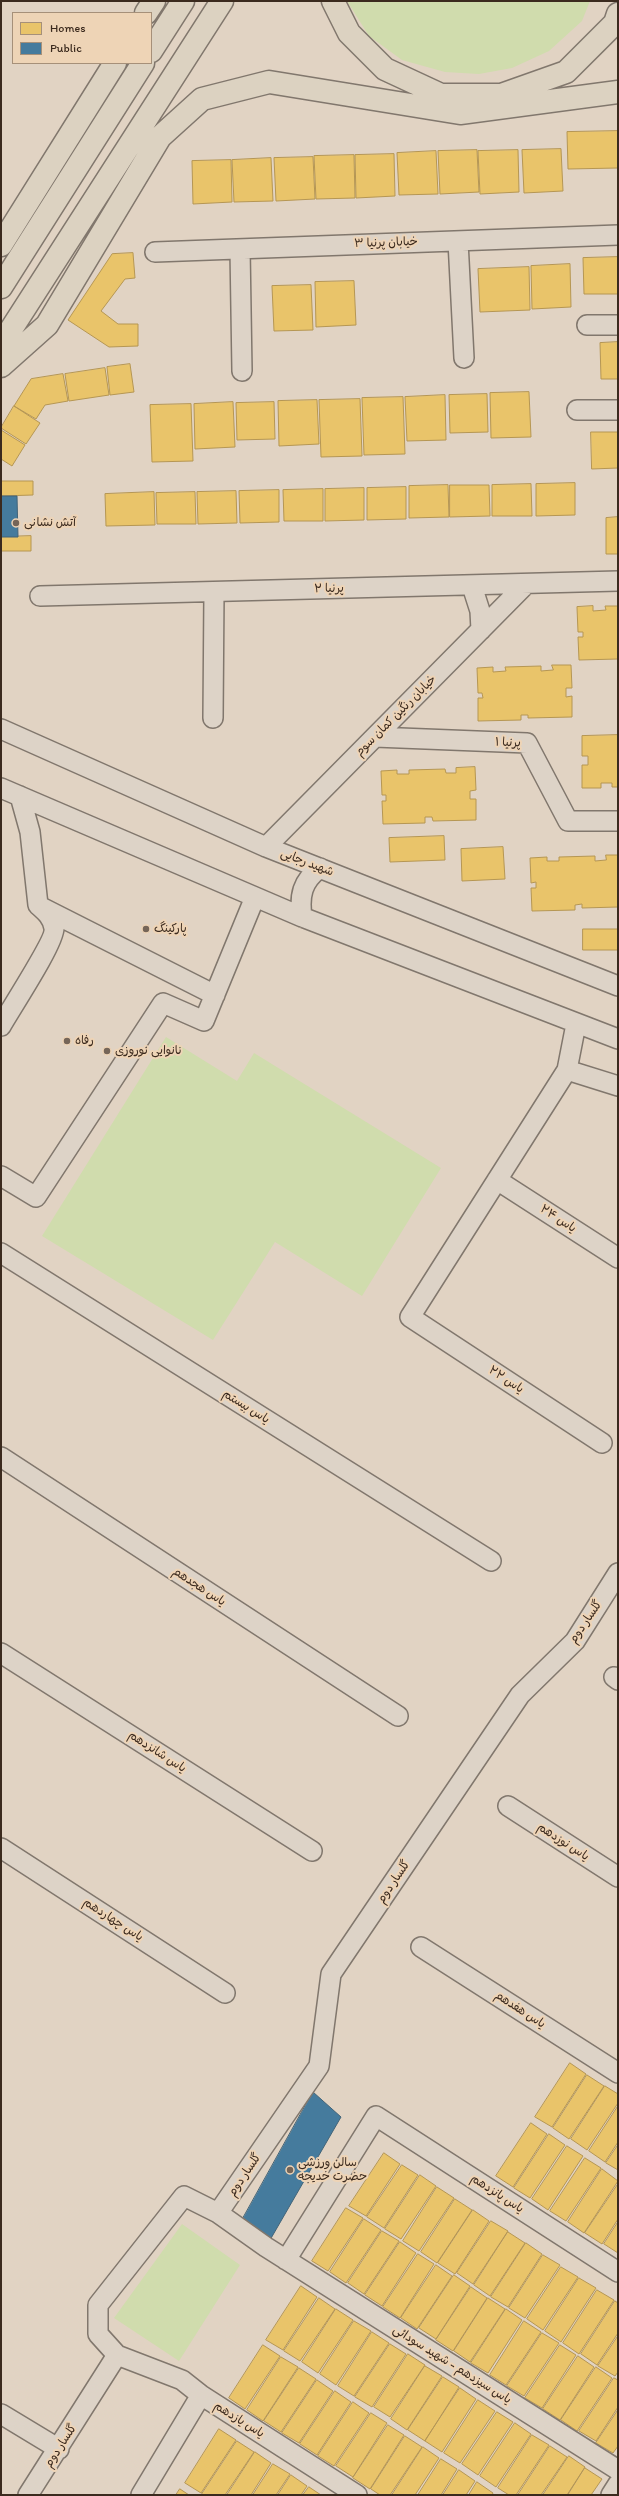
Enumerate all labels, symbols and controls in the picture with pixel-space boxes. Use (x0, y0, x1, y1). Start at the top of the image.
legend (12, 12, 152, 64)
text: Homes (50, 21, 86, 35)
text: Public (50, 41, 82, 55)
street label: خیابان پرنیا ۳ (354, 235, 418, 251)
place label: آتش نشانی (24, 516, 76, 530)
marker: آتش نشانی (11, 518, 21, 528)
street label: پرنیا ۲ (314, 582, 344, 596)
street label: خیابان رنگین کمان سوم (352, 672, 440, 760)
street label: پرنیا ۱ (495, 735, 521, 751)
street label: شهید رجایی (278, 846, 336, 880)
place label: پارکینگ (154, 922, 187, 936)
marker: پارکینگ (141, 924, 151, 934)
place label: رفاه (75, 1034, 94, 1048)
marker: رفاه (62, 1036, 72, 1046)
place label: نانوایی نوروزی (115, 1044, 182, 1058)
marker: نانوایی نوروزی (102, 1046, 112, 1056)
street label: یاس ۲۴ (537, 1202, 579, 1236)
street label: یاس ۲۲ (486, 1363, 526, 1397)
street label: یاس بیستم (220, 1387, 272, 1427)
street label: یاس هجدهم (170, 1565, 228, 1609)
street label: گلسار دوم (566, 1598, 606, 1646)
street label: یاس شانزدهم (125, 1728, 189, 1776)
street label: یاس نوزدهم (534, 1820, 592, 1864)
street label: گلسار دوم (374, 1858, 414, 1906)
street label: یاس چهاردهم (80, 1895, 146, 1945)
street label: یاس هفدهم (492, 1988, 548, 2032)
street label: گلسار دوم (225, 2151, 265, 2199)
place label: سالن ورزشی حضرت خدیجه (298, 2156, 367, 2184)
marker: سالن ورزشی حضرت خدیجه (285, 2165, 295, 2175)
street label: یاس پانزدهم (468, 2172, 526, 2216)
street label: یاس سیزدهم - شهید سودائی (390, 2323, 514, 2407)
street label: یاس یازدهم (211, 2399, 267, 2441)
street label: گلسار دوم (42, 2422, 80, 2470)

